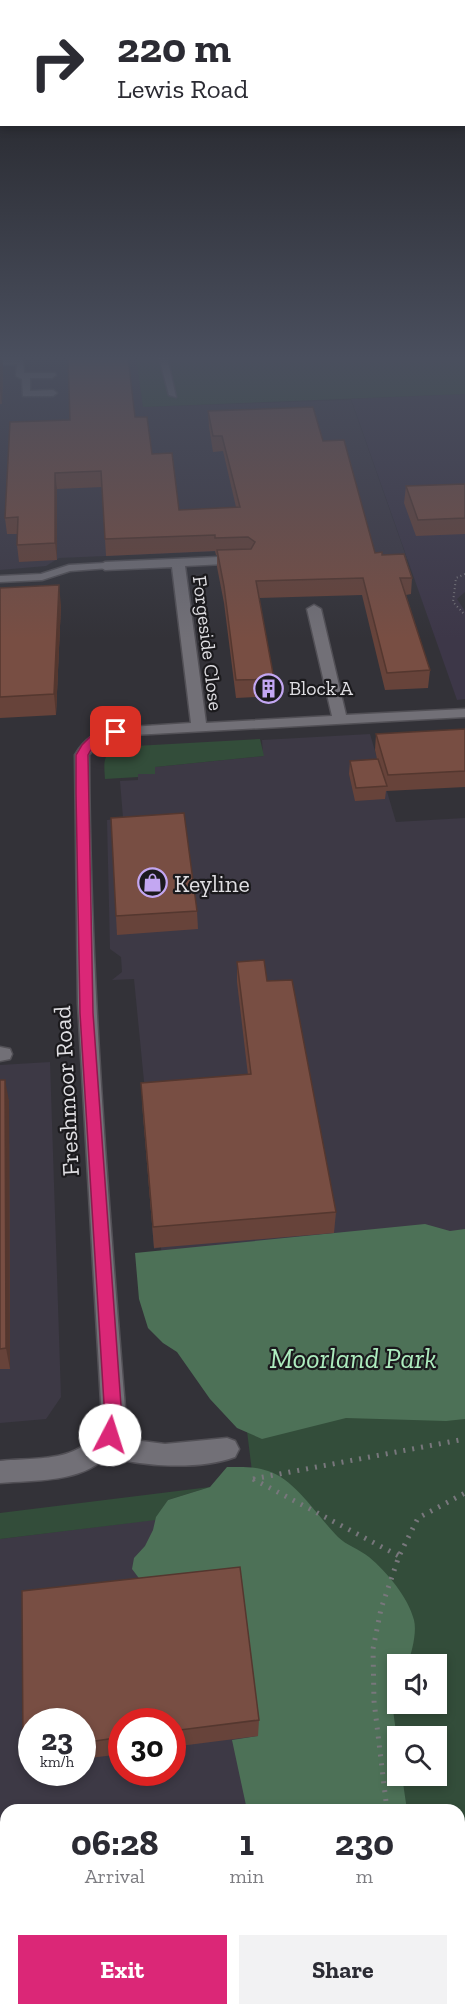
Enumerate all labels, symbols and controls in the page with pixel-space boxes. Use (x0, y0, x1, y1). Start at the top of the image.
text: 220 m (117, 22, 231, 73)
icon: right (18, 24, 96, 102)
text: Lewis Road (117, 73, 248, 105)
street label: Forgeside Close (188, 574, 228, 712)
building icon: Block A (252, 672, 284, 704)
place label: Block A (289, 676, 354, 700)
pin (90, 706, 141, 757)
icon: arrive (99, 715, 132, 748)
shop icon: Keyline (137, 867, 169, 899)
place label: Keyline (174, 869, 250, 898)
street label: Freshmoor Road (47, 1005, 85, 1177)
park label: Moorland Park (269, 1342, 437, 1375)
position arrow (78, 1403, 142, 1467)
map controls (387, 1654, 447, 1786)
button: sound (387, 1654, 447, 1714)
speed limit sign: 30 (108, 1708, 186, 1786)
text: 23 (41, 1722, 73, 1758)
button: search (387, 1726, 447, 1786)
text: km/h (40, 1753, 74, 1771)
text: 06:28 (71, 1821, 159, 1864)
text: 1 (239, 1821, 254, 1864)
text: 230 (335, 1821, 394, 1864)
text: Arrival (85, 1864, 145, 1888)
text: min (230, 1864, 264, 1888)
text: m (356, 1864, 373, 1888)
button: Exit (18, 1935, 227, 2004)
button: Share (239, 1935, 447, 2004)

